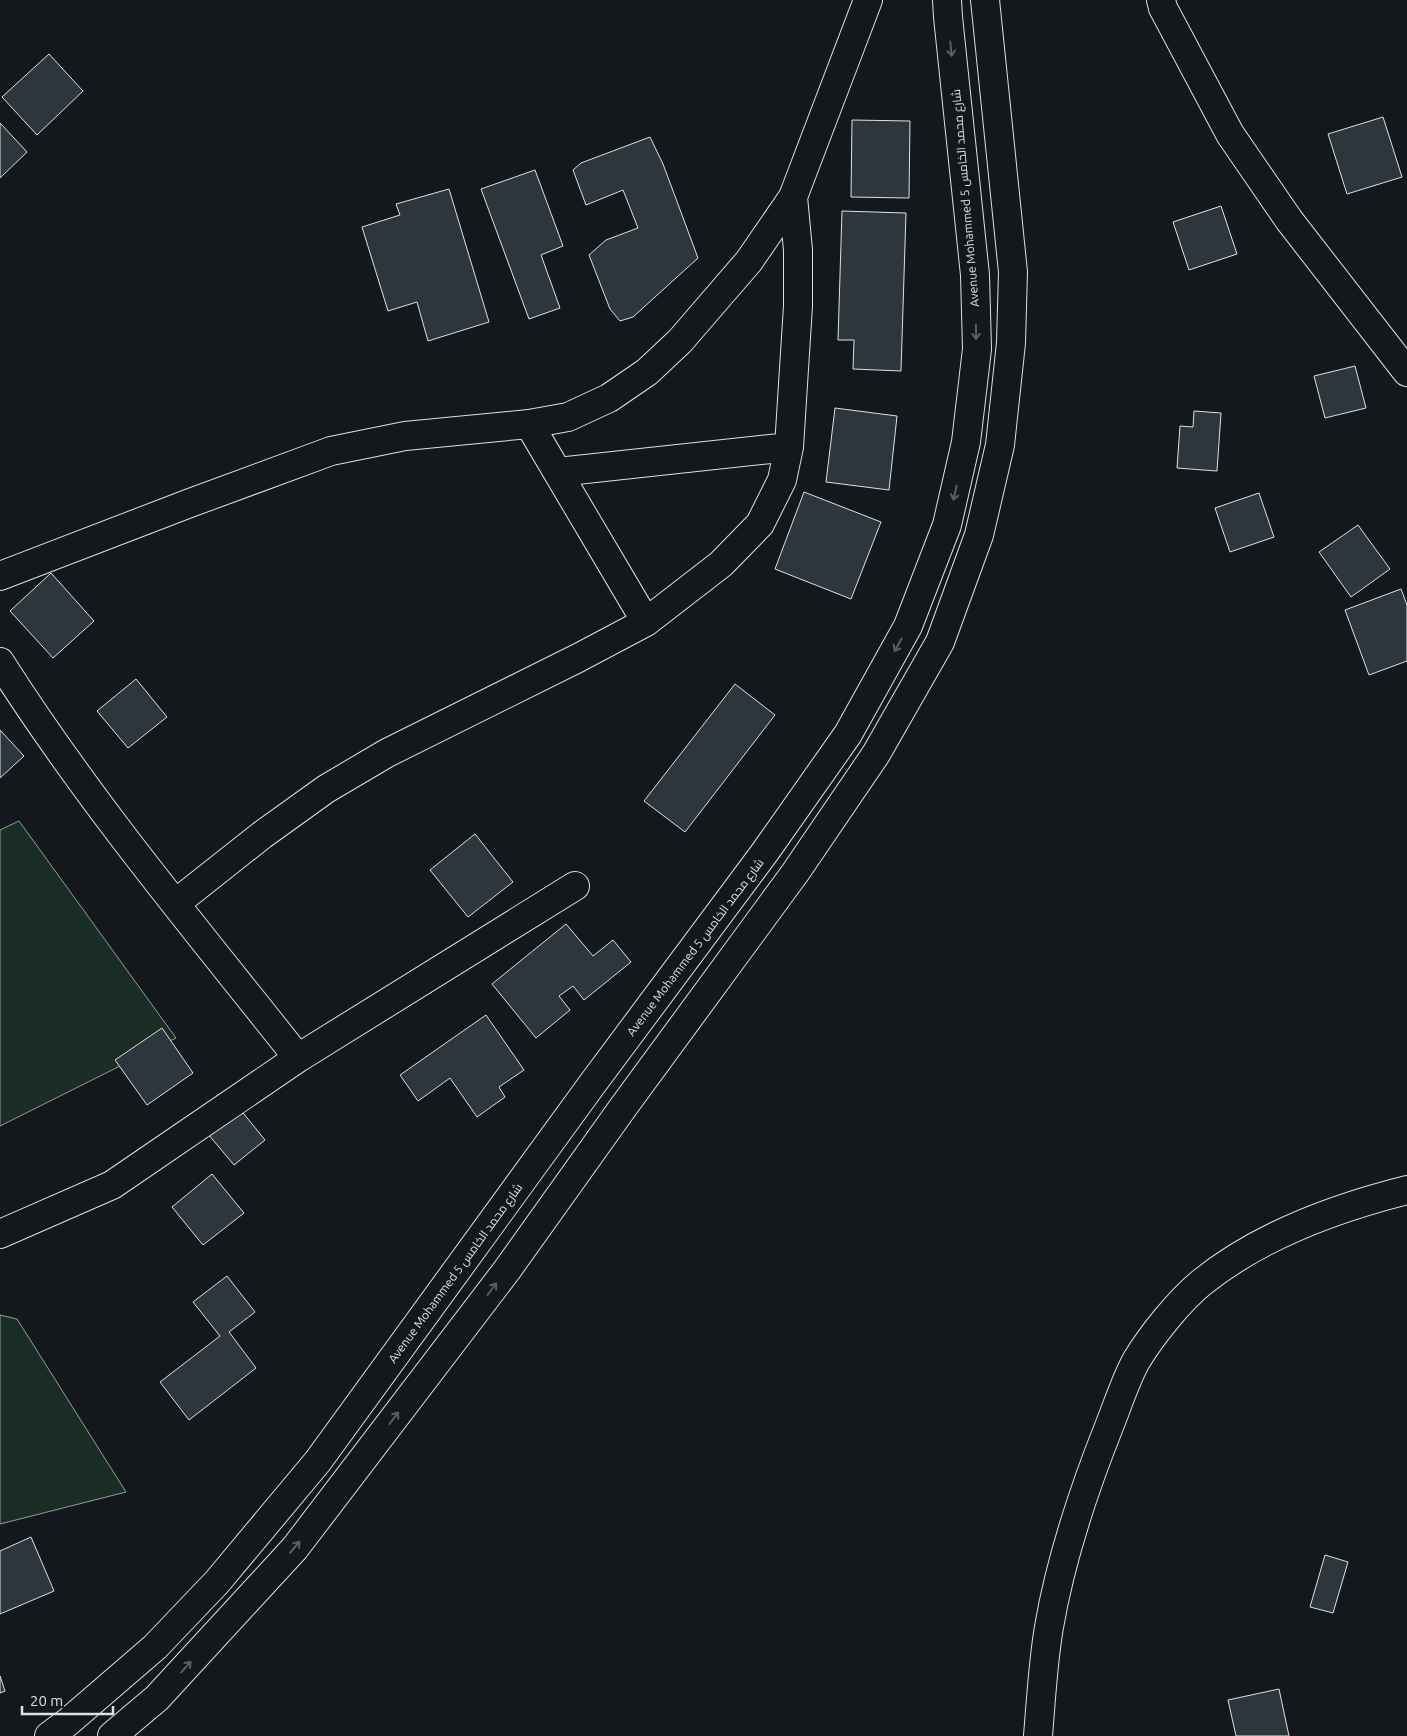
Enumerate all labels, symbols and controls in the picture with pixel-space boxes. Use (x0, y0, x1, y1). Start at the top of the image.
one-way arrow (946, 40, 956, 56)
street label: Avenue Mohammed 5 شارع محمد الخامس (949, 88, 983, 307)
one-way arrow (971, 324, 981, 340)
one-way arrow (950, 484, 959, 500)
one-way arrow (893, 637, 903, 652)
street label: Avenue Mohammed 5 شارع محمد الخامس (624, 856, 768, 1039)
street label: Avenue Mohammed 5 شارع محمد الخامس (386, 1181, 526, 1366)
one-way arrow (487, 1283, 498, 1296)
one-way arrow (388, 1412, 399, 1425)
one-way arrow (289, 1540, 300, 1553)
one-way arrow (180, 1660, 191, 1673)
scale bar (22, 1684, 114, 1716)
text: 20 m (30, 1692, 63, 1709)

